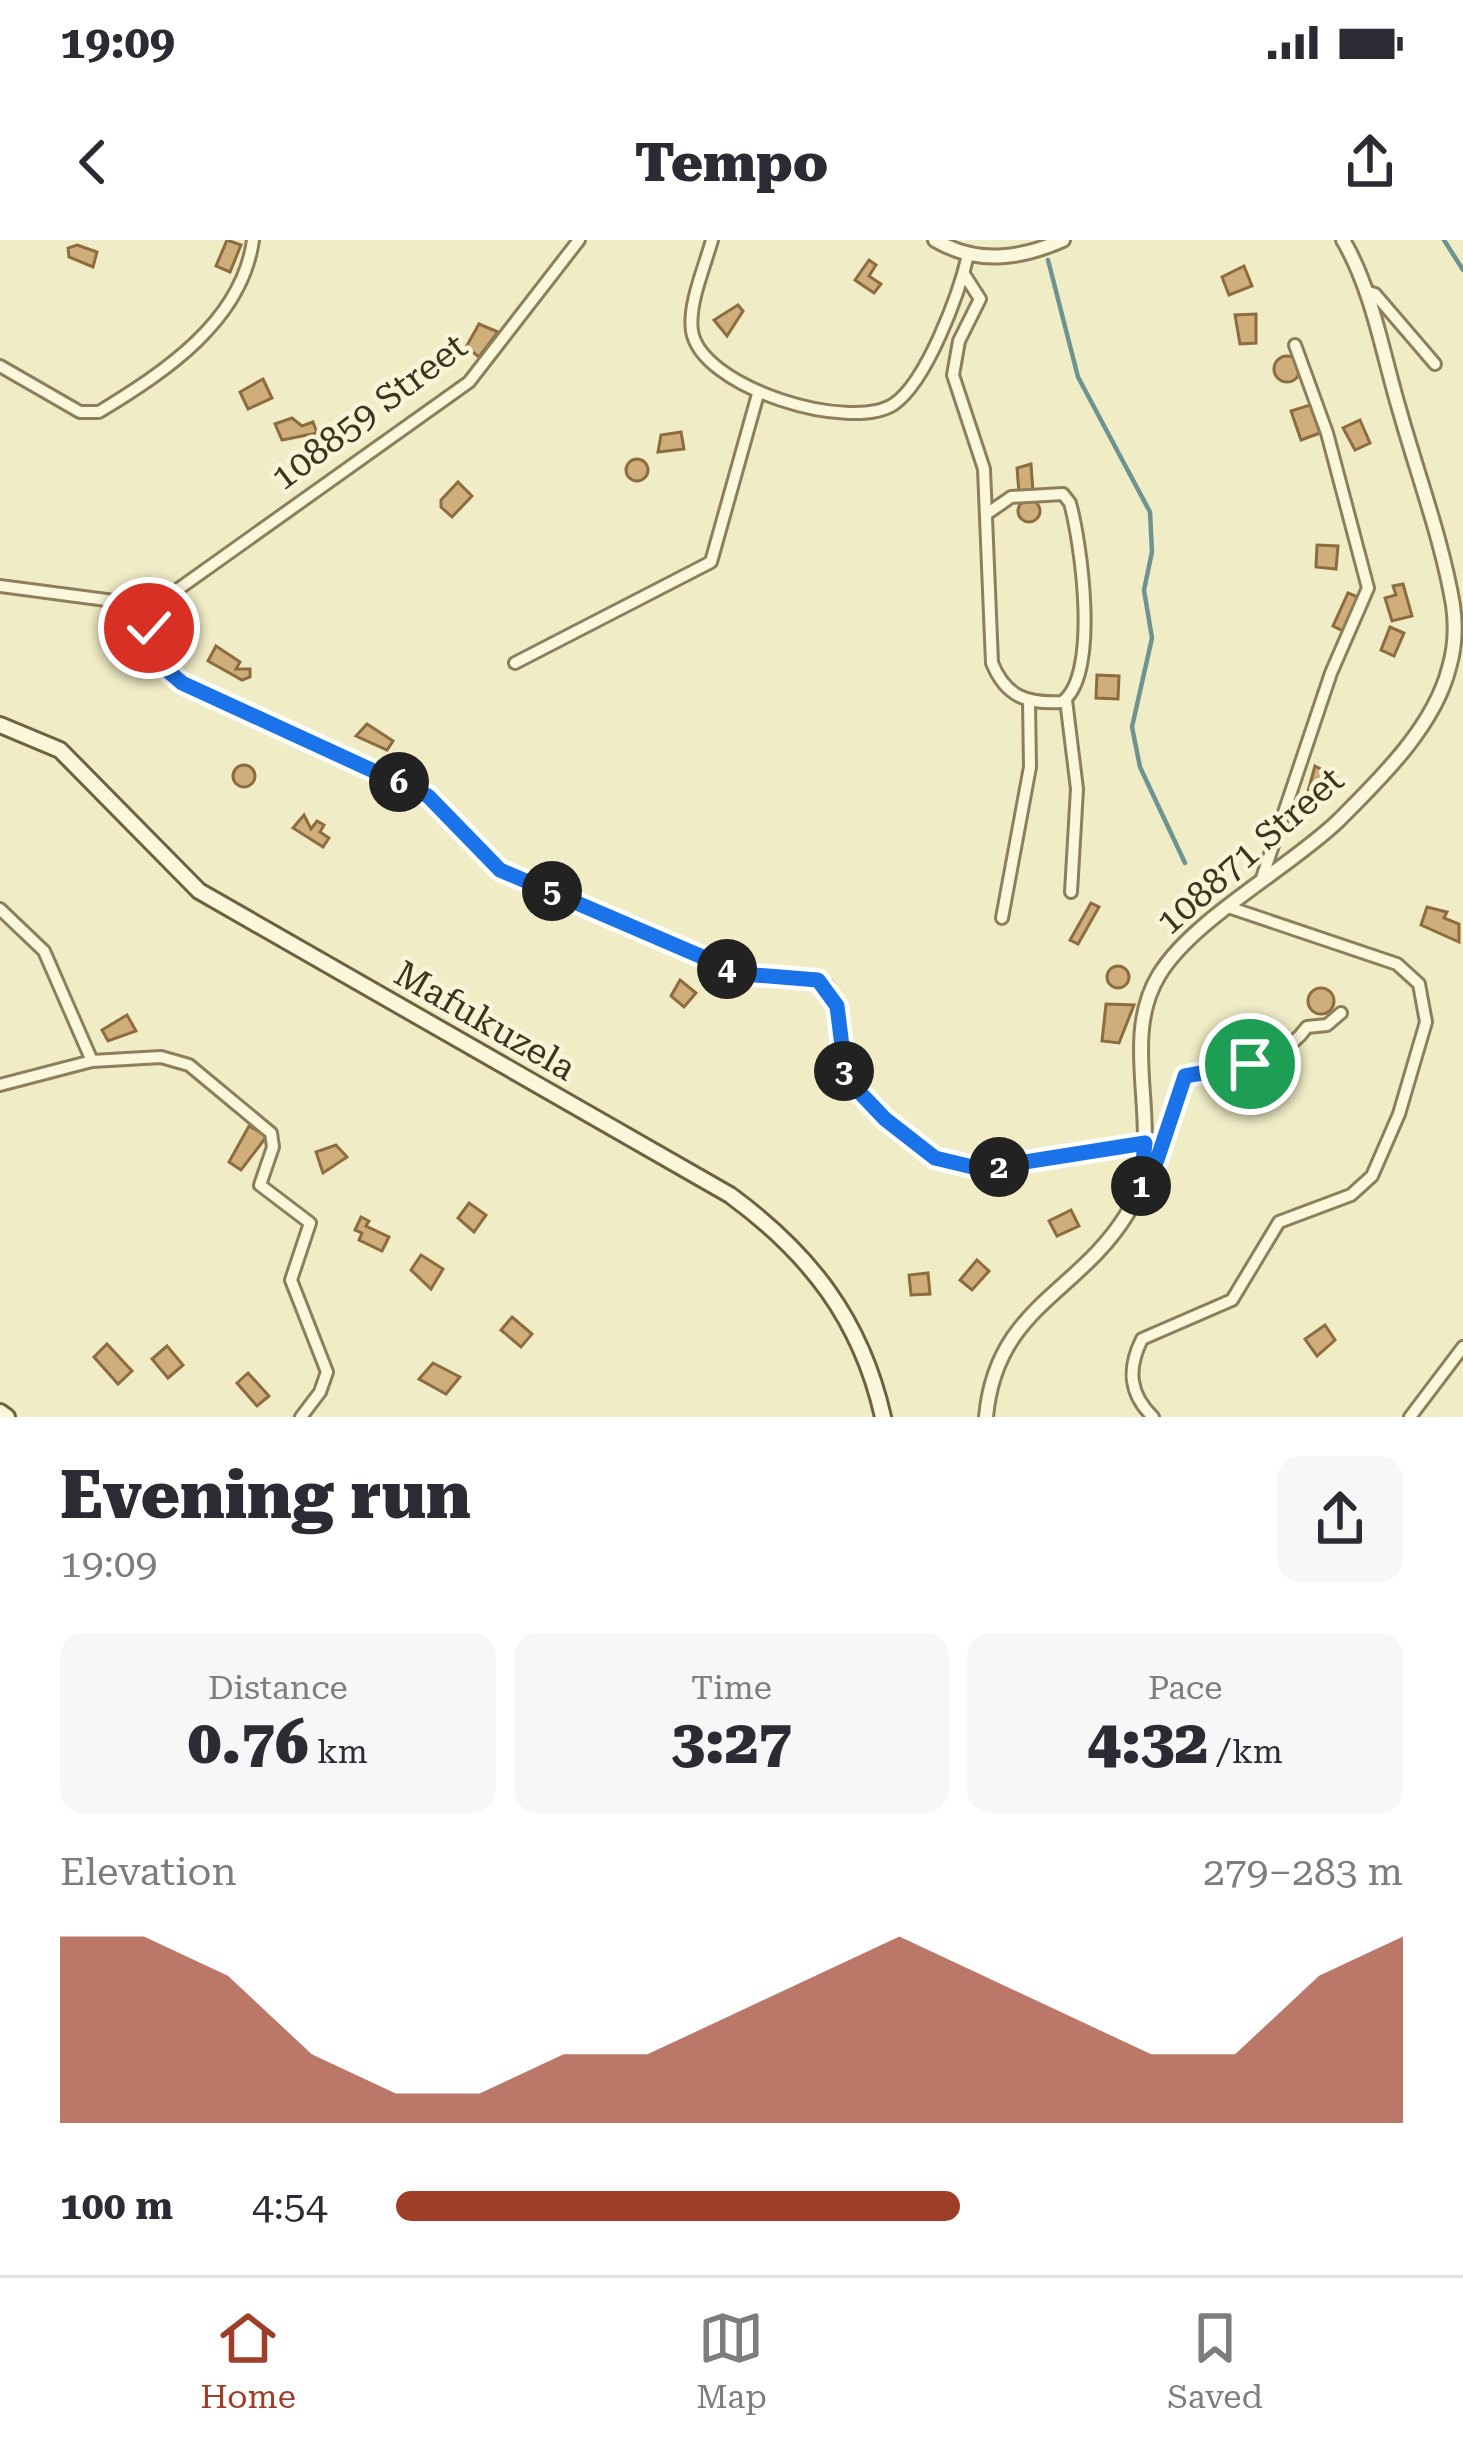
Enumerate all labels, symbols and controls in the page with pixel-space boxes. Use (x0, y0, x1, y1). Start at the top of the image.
text: 19:09 (60, 16, 175, 69)
icon: back (60, 129, 126, 195)
icon: share (1337, 129, 1403, 195)
text: Tempo (635, 131, 828, 194)
street label: 108859 Street (263, 325, 475, 499)
pin (98, 577, 200, 679)
icon: check (116, 595, 182, 661)
pin: 6 (369, 752, 429, 812)
street label: 108871 Street (1148, 759, 1352, 943)
text: 6 (390, 762, 408, 801)
pin: 5 (522, 861, 582, 921)
text: 5 (543, 871, 561, 910)
pin: 4 (697, 939, 757, 999)
text: 4 (718, 949, 736, 988)
street label: Mafukuzela (387, 952, 583, 1090)
pin (1199, 1013, 1301, 1115)
icon: arrive (1217, 1031, 1283, 1097)
pin: 3 (814, 1041, 874, 1101)
text: 3 (835, 1051, 853, 1090)
pin: 2 (969, 1137, 1029, 1197)
text: 2 (990, 1147, 1008, 1186)
pin: 1 (1111, 1156, 1171, 1216)
text: 1 (1132, 1166, 1150, 1205)
button: share (1277, 1456, 1403, 1582)
text: Evening run (60, 1457, 471, 1534)
text: 19:09 (60, 1541, 157, 1587)
text: Distance (208, 1668, 348, 1707)
text: Time (691, 1668, 772, 1707)
text: Pace (1148, 1668, 1222, 1707)
text: 0.76 (188, 1707, 309, 1778)
text: 3:27 (671, 1707, 792, 1778)
text: 4:32 (1087, 1707, 1208, 1778)
text: km (309, 1732, 368, 1771)
text: /km (1208, 1732, 1283, 1771)
text: Elevation (60, 1849, 237, 1895)
text: 279–283 m (1203, 1849, 1403, 1895)
text: 100 m (60, 2183, 173, 2229)
text: 4:54 (252, 2183, 328, 2229)
tab: Home (200, 2305, 296, 2416)
tab: Map (696, 2305, 767, 2416)
tab: Saved (1167, 2305, 1263, 2416)

